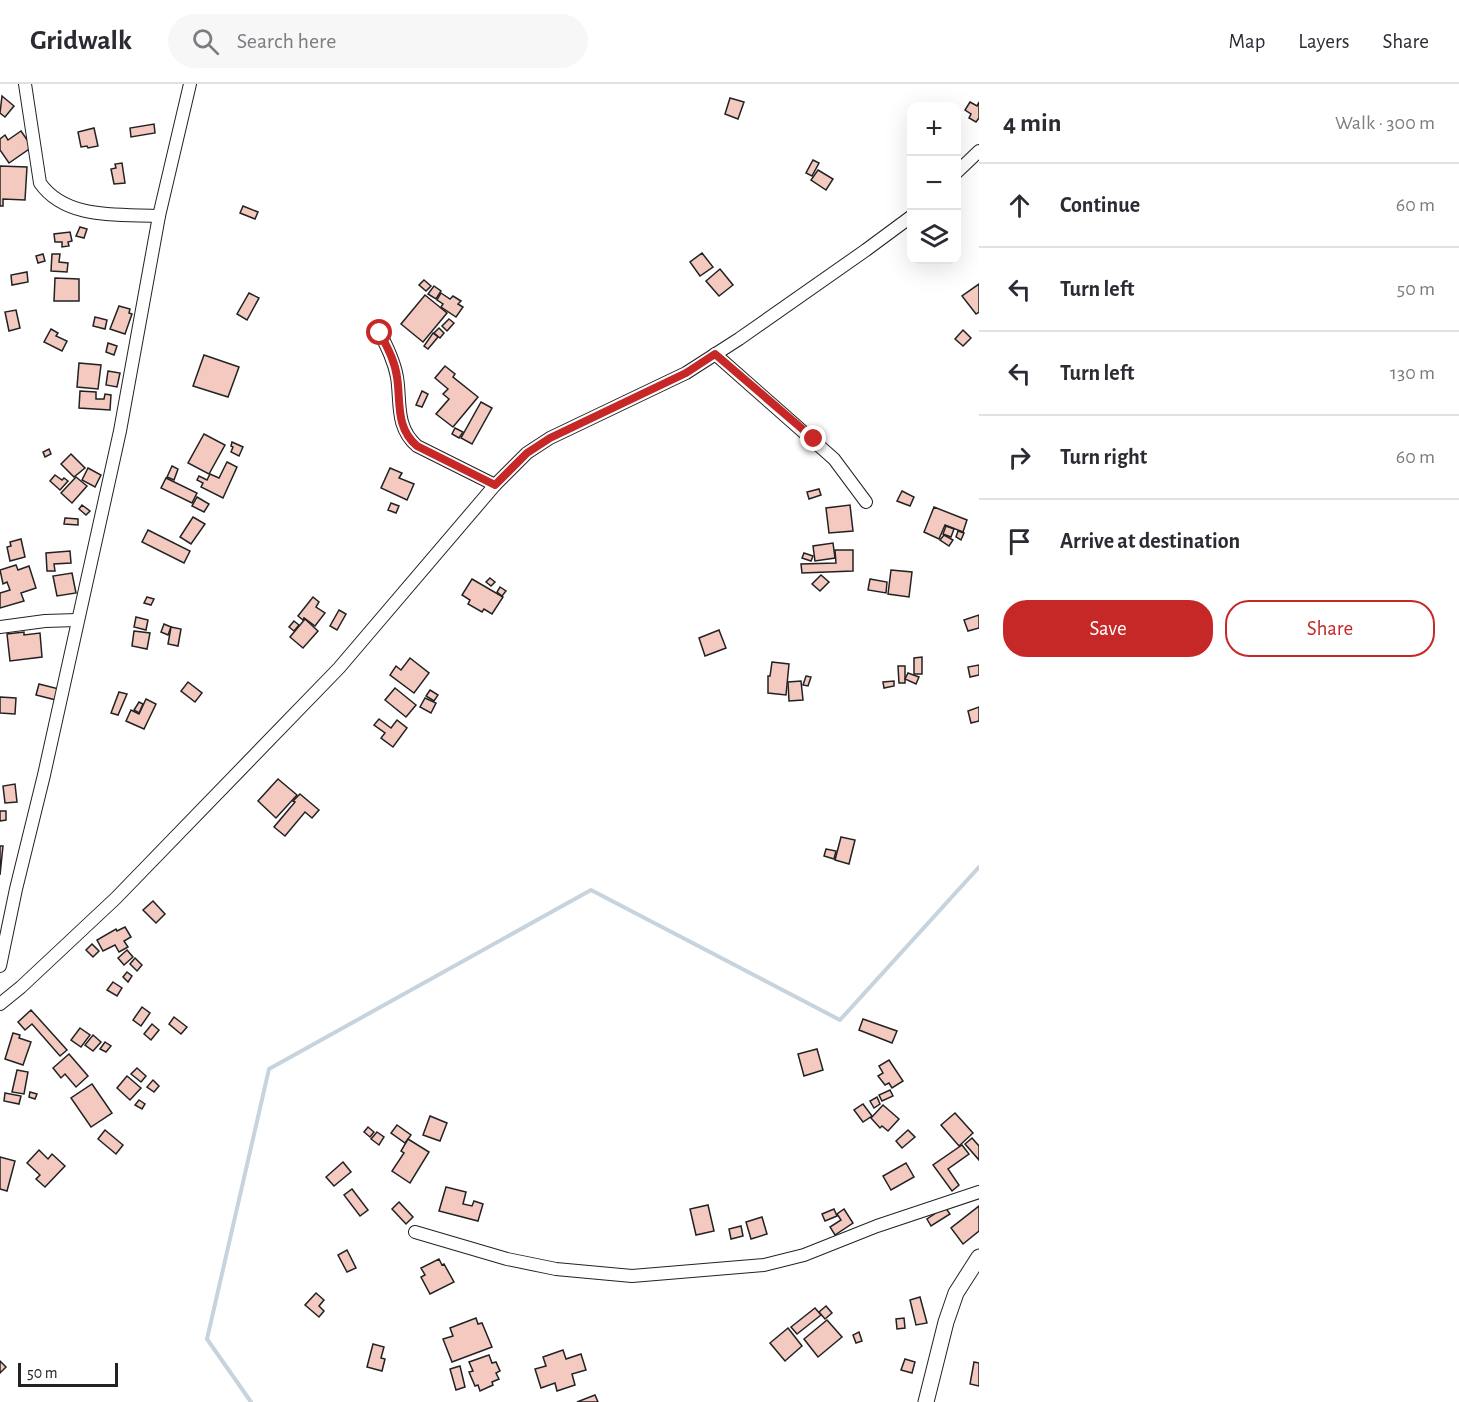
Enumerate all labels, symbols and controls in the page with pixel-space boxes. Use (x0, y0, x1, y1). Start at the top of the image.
search box (168, 14, 588, 68)
icon: search (189, 25, 222, 58)
text: Gridwalk (30, 27, 132, 55)
text: Search here (237, 30, 336, 52)
text: Map (1229, 31, 1265, 52)
text: Layers (1298, 31, 1349, 52)
text: Share (1382, 31, 1429, 52)
map controls (907, 102, 961, 264)
button: + (907, 102, 961, 156)
text: 4 min (1003, 110, 1062, 136)
text: Walk · 300 m (1335, 113, 1435, 133)
button: − (907, 156, 961, 210)
icon: ahead (1003, 189, 1036, 222)
text: Continue (1060, 194, 1140, 216)
text: 60 m (1396, 195, 1435, 215)
button: layers (907, 210, 961, 264)
icon: left (1003, 273, 1036, 306)
text: Turn left (1060, 278, 1134, 300)
text: 50 m (1397, 279, 1435, 299)
route start (366, 319, 392, 345)
icon: left (1003, 357, 1036, 390)
text: Turn left (1060, 362, 1134, 384)
text: 130 m (1390, 363, 1435, 383)
route end (800, 425, 826, 451)
icon: right (1003, 441, 1036, 474)
text: Turn right (1060, 446, 1147, 468)
text: 60 m (1396, 447, 1435, 467)
icon: arrive (1003, 525, 1036, 558)
text: Arrive at destination (1060, 530, 1240, 552)
button: Save (1003, 600, 1213, 657)
button: Share (1225, 600, 1435, 657)
scale bar (18, 1360, 118, 1388)
text: 50 m (27, 1365, 58, 1381)

